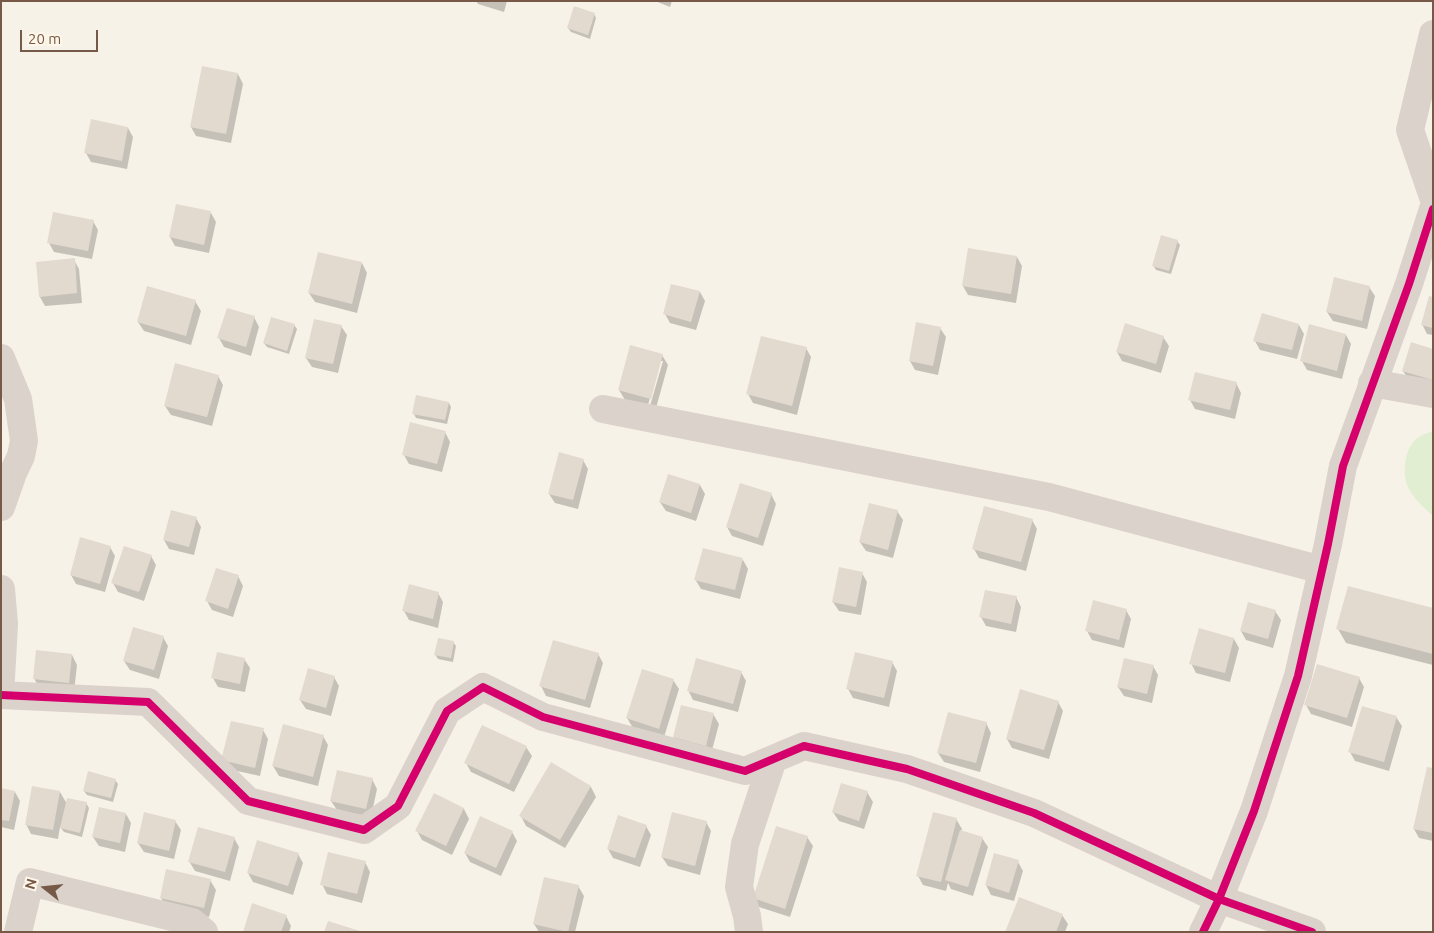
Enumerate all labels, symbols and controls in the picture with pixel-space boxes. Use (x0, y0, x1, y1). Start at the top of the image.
scale bar (22, 20, 100, 52)
text: 20 m (28, 30, 61, 47)
north arrow (20, 863, 70, 913)
text: N (21, 877, 40, 891)

